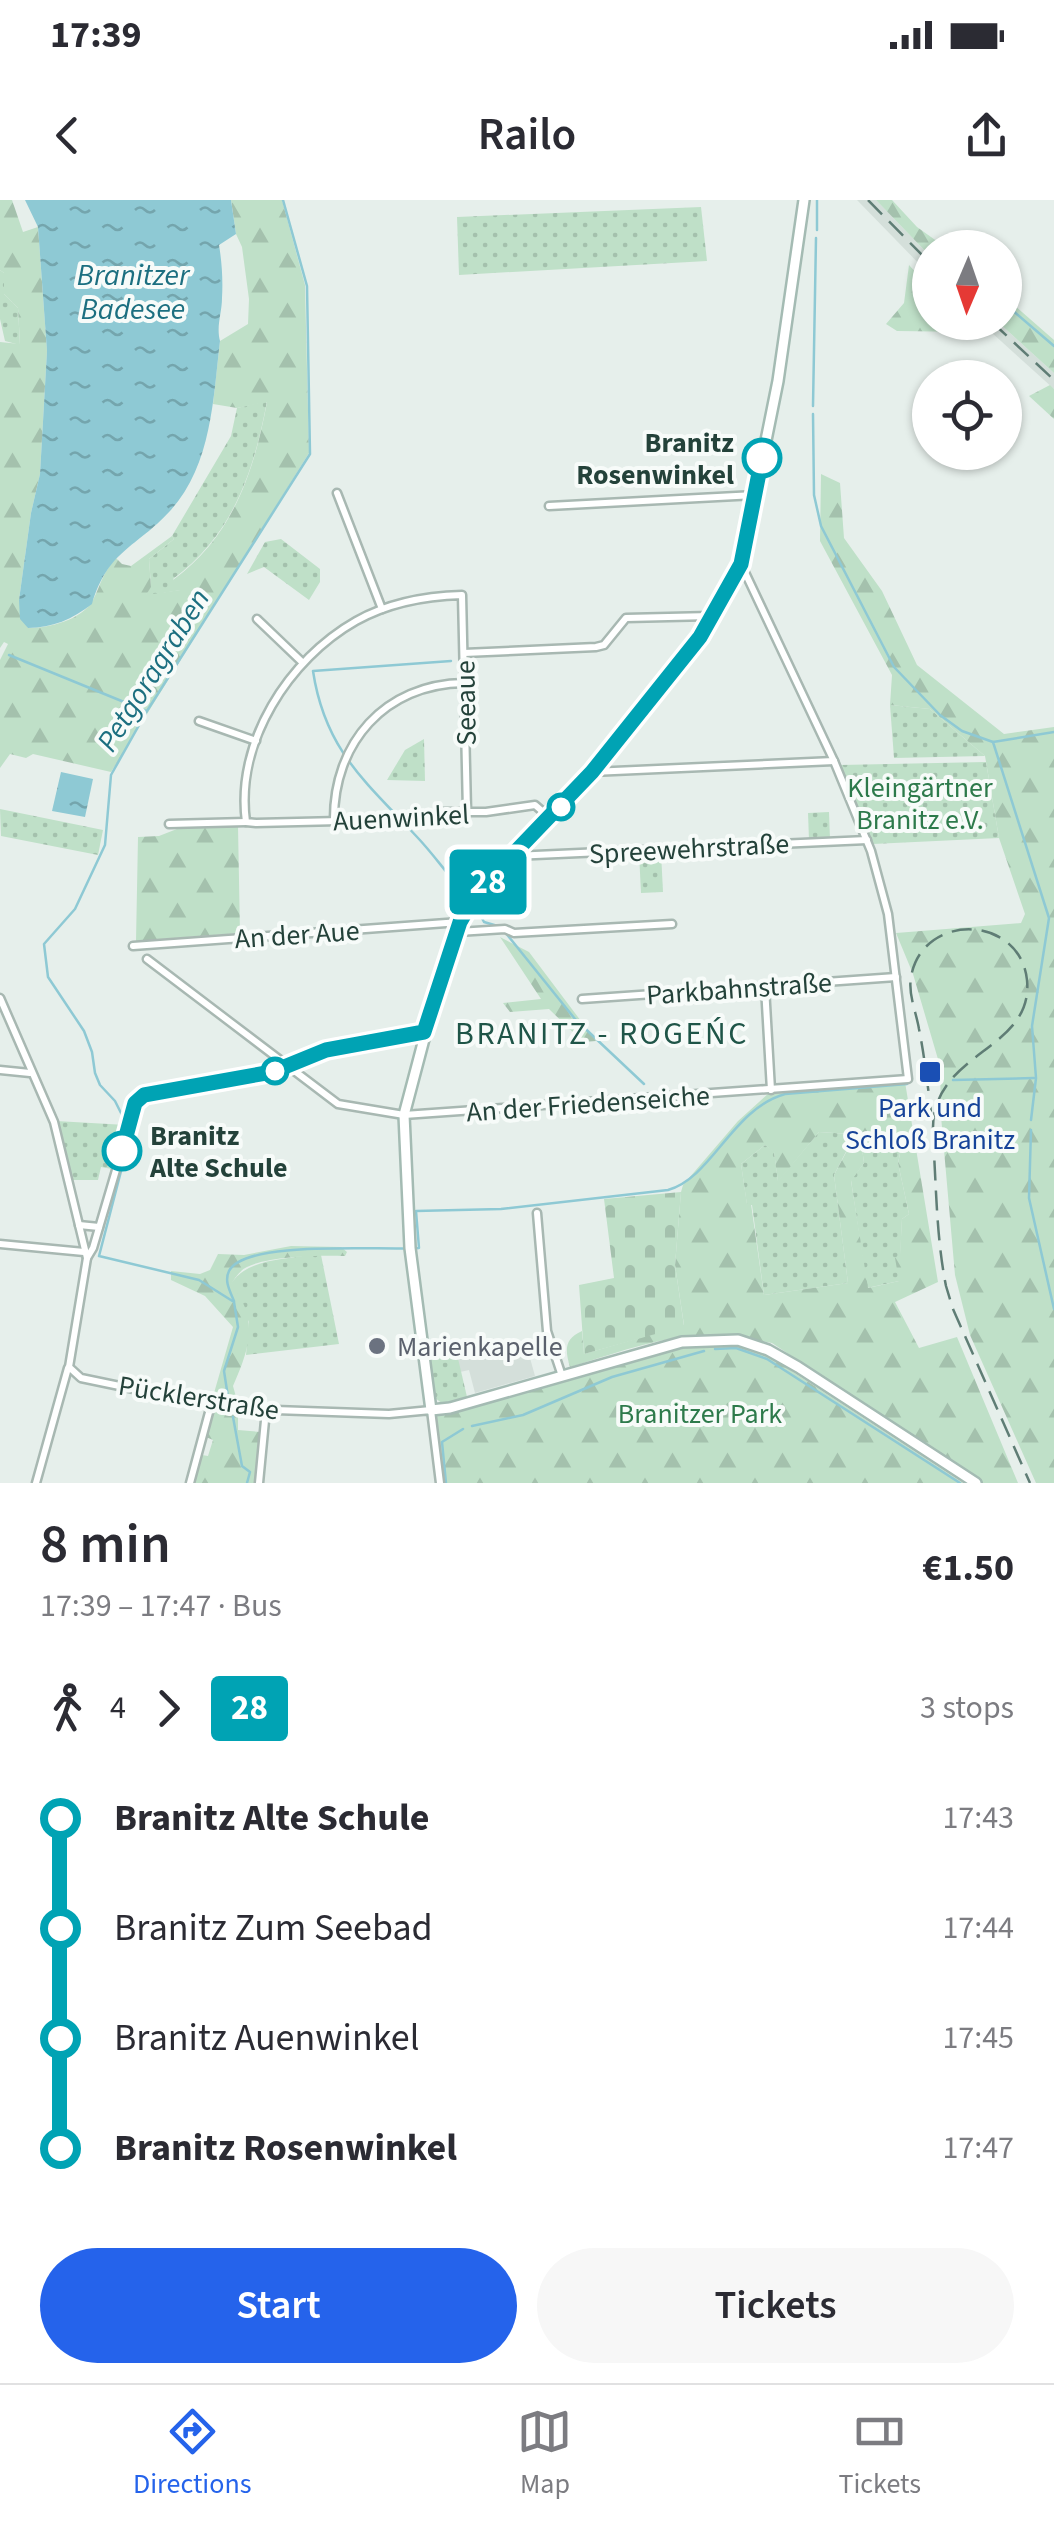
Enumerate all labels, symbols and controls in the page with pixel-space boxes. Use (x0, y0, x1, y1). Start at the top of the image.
text: 17:39 (50, 8, 142, 62)
text: Railo (478, 103, 576, 167)
icon: back (40, 108, 95, 163)
icon: share (959, 108, 1014, 163)
north arrow (912, 230, 1022, 340)
map controls (912, 230, 1022, 470)
water label: Branitzer Badesee (77, 254, 191, 331)
button: locate (912, 360, 1022, 470)
place label: Branitz Rosenwinkel (576, 423, 734, 495)
marker: Branitz Rosenwinkel (743, 439, 781, 477)
water label: Petgoragraben (86, 581, 221, 760)
street label: Seeaue (445, 660, 487, 746)
park label: Kleingärtner Branitz e.V. (847, 768, 993, 840)
street label: Auenwinkel (332, 794, 470, 842)
unlabelled marker (548, 794, 574, 820)
street label: Spreewehrstraße (588, 824, 790, 874)
line badge: 28 (443, 850, 533, 914)
text: 28 (470, 857, 506, 907)
street label: An der Aue (233, 911, 361, 959)
street label: Parkbahnstraße (645, 963, 833, 1015)
district label: BRANITZ - ROGEŃC (455, 1011, 749, 1057)
unlabelled marker (262, 1058, 288, 1084)
marker: Park und Schloß Branitz (917, 1059, 943, 1085)
street label: An der Friedenseiche (465, 1076, 711, 1132)
place label: Park und Schloß Branitz (845, 1088, 1015, 1160)
place label: Branitz Alte Schule (149, 1116, 287, 1188)
marker: Branitz Alte Schule (103, 1132, 141, 1170)
place label: Marienkapelle (397, 1327, 563, 1367)
marker: Marienkapelle (366, 1335, 388, 1357)
street label: Pücklerstraße (116, 1366, 282, 1430)
park label: Branitzer Park (618, 1394, 782, 1434)
text: 8 min (40, 1506, 171, 1584)
text: €1.50 (922, 1541, 1014, 1595)
text: 17:39 – 17:47 · Bus (40, 1583, 282, 1629)
icon: walk (40, 1681, 95, 1736)
icon: forward (141, 1681, 196, 1736)
text: 28 (231, 1683, 268, 1733)
text: 4 (110, 1685, 126, 1731)
text: 3 stops (920, 1685, 1014, 1731)
text: Branitz Alte Schule (114, 1791, 429, 1845)
text: 17:43 (942, 1795, 1014, 1841)
text: Branitz Zum Seebad (114, 1901, 433, 1955)
text: 17:44 (942, 1905, 1014, 1951)
text: Branitz Auenwinkel (114, 2011, 419, 2065)
text: 17:45 (942, 2015, 1014, 2061)
text: Branitz Rosenwinkel (114, 2121, 457, 2175)
text: 17:47 (942, 2125, 1014, 2171)
button: Start (40, 2248, 517, 2363)
button: Tickets (537, 2248, 1014, 2363)
tab: Directions (133, 2404, 251, 2504)
tab: Map (517, 2404, 572, 2504)
tab: Tickets (838, 2404, 921, 2504)

